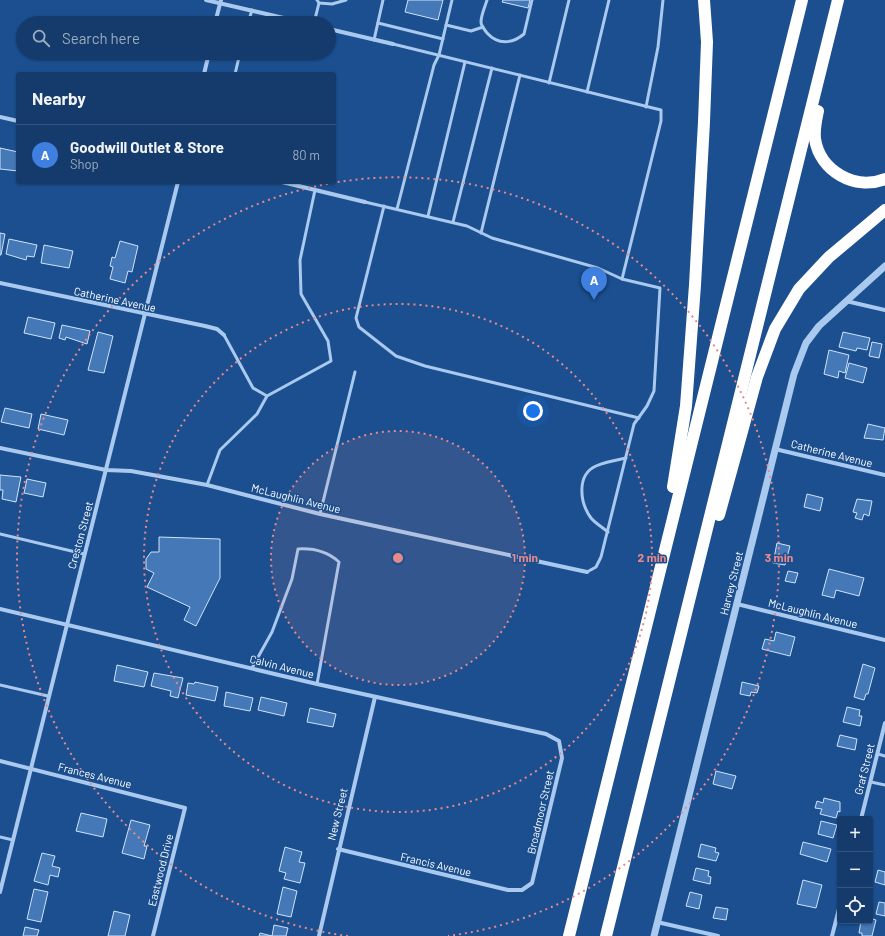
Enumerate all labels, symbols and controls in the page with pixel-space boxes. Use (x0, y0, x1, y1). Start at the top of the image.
search box (16, 16, 336, 60)
icon: search (30, 27, 52, 49)
text: Search here (62, 29, 140, 47)
text: Nearby (32, 88, 86, 108)
text: Goodwill Outlet & Store (70, 138, 224, 156)
text: A (41, 147, 49, 163)
text: 80 m (293, 147, 320, 163)
text: Shop (70, 156, 99, 172)
pin: A (581, 267, 607, 300)
street label: Catherine Avenue (73, 284, 157, 314)
your location (523, 401, 543, 421)
street label: Catherine Avenue (790, 437, 874, 469)
street label: McLaughlin Avenue (250, 481, 342, 515)
street label: Creston Street (65, 500, 95, 570)
text: 1 min (512, 550, 538, 564)
text: 2 min (638, 550, 666, 564)
street label: Harvey Street (717, 550, 745, 616)
text: 3 min (765, 550, 793, 564)
centre of rings (391, 551, 405, 565)
street label: McLaughlin Avenue (767, 596, 859, 630)
street label: Calvin Avenue (248, 652, 316, 680)
street label: Graf Street (851, 742, 877, 796)
street label: Frances Avenue (57, 760, 133, 790)
street label: Broadmoor Street (524, 769, 556, 855)
street label: New Street (324, 787, 350, 841)
map controls (837, 816, 873, 924)
button: + (837, 816, 873, 852)
street label: Eastwood Drive (145, 832, 175, 907)
street label: Francis Avenue (399, 850, 473, 879)
button: − (837, 852, 873, 888)
button: locate (837, 888, 873, 924)

